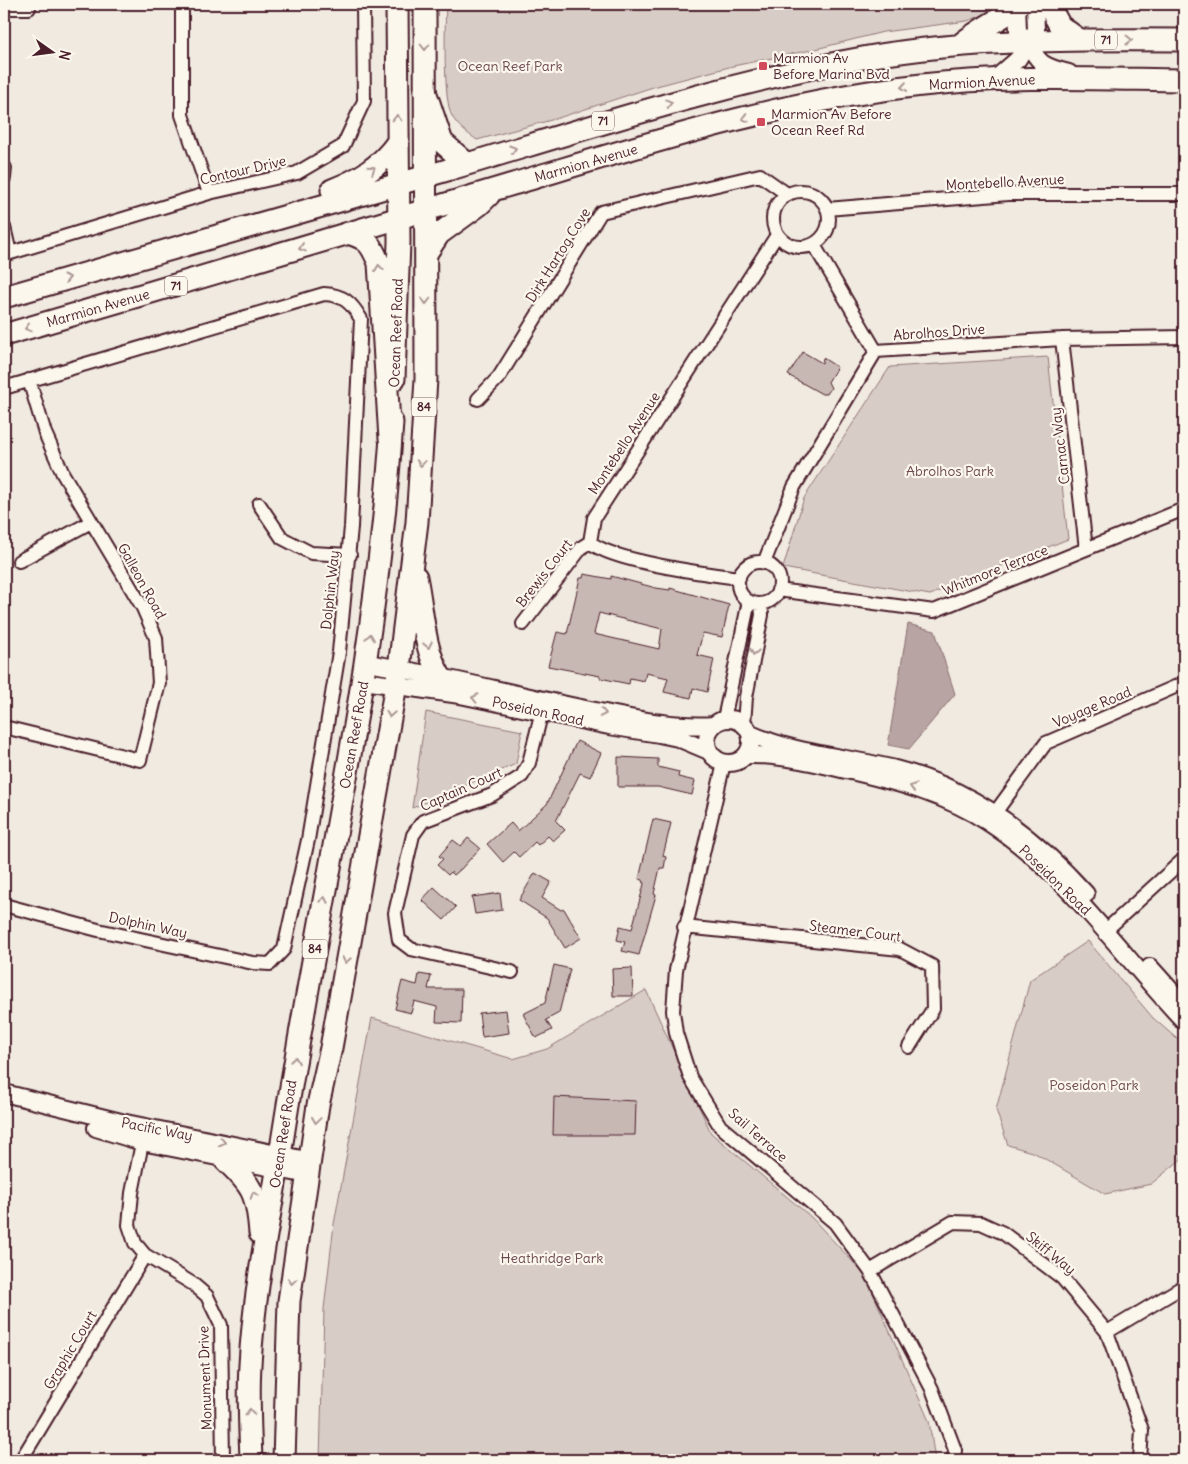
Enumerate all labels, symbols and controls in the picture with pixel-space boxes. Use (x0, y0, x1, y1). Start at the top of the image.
north arrow (28, 28, 78, 78)
road number: 71 (1095, 30, 1117, 50)
one-way arrow (1126, 35, 1133, 45)
one-way arrow (420, 44, 430, 52)
text: N (55, 48, 75, 62)
place label: Marmion Av Before Marina Bvd (773, 49, 890, 83)
park label: Ocean Reef Park (457, 57, 563, 75)
marker: Marmion Av Before Marina Bvd (757, 60, 769, 72)
street label: Marmion Avenue (928, 70, 1036, 94)
one-way arrow (900, 82, 909, 92)
one-way arrow (664, 98, 673, 108)
place label: Marmion Av Before Ocean Reef Rd (771, 105, 892, 139)
road number: 71 (592, 112, 614, 130)
one-way arrow (741, 113, 749, 123)
one-way arrow (392, 114, 402, 122)
marker: Marmion Av Before Ocean Reef Rd (755, 116, 767, 128)
street label: Marmion Avenue (532, 140, 640, 186)
one-way arrow (509, 145, 517, 155)
street label: Contour Drive (198, 151, 288, 189)
one-way arrow (366, 166, 376, 175)
street label: Montebello Avenue (945, 170, 1065, 194)
street label: Dirk Hartog Cove (522, 204, 594, 306)
one-way arrow (298, 242, 306, 252)
one-way arrow (374, 264, 385, 272)
one-way arrow (63, 274, 71, 284)
road number: 71 (165, 276, 187, 296)
street label: Ocean Reef Road (385, 278, 407, 388)
street label: Marmion Avenue (44, 285, 152, 331)
one-way arrow (421, 298, 431, 305)
street label: Abrolhos Drive (892, 320, 986, 344)
one-way arrow (24, 322, 33, 332)
street label: Montebello Avenue (584, 388, 664, 498)
road number: 84 (412, 398, 436, 417)
street label: Carnac Way (1046, 406, 1074, 486)
one-way arrow (416, 460, 427, 468)
park label: Abrolhos Park (906, 462, 994, 480)
street label: Brewis Court (512, 535, 576, 611)
street label: Galleon Road (114, 540, 170, 622)
street label: Whitmore Terrace (939, 541, 1051, 599)
street label: Dolphin Way (317, 549, 343, 631)
one-way arrow (364, 632, 375, 640)
one-way arrow (422, 640, 433, 649)
one-way arrow (750, 647, 760, 656)
street label: Ocean Reef Road (336, 680, 372, 790)
street label: Voyage Road (1050, 682, 1134, 732)
street label: Poseidon Road (490, 692, 586, 730)
one-way arrow (470, 693, 479, 704)
one-way arrow (598, 707, 607, 717)
one-way arrow (386, 710, 396, 719)
street label: Captain Court (417, 763, 505, 815)
one-way arrow (909, 783, 917, 793)
street label: Poseidon Road (1015, 841, 1095, 919)
one-way arrow (318, 896, 328, 904)
street label: Dolphin Way (107, 908, 189, 942)
street label: Steamer Court (808, 916, 902, 946)
road number: 84 (302, 940, 328, 959)
one-way arrow (342, 956, 352, 965)
one-way arrow (289, 1056, 300, 1064)
park label: Poseidon Park (1049, 1076, 1139, 1094)
street label: Ocean Reef Road (266, 1079, 300, 1189)
street label: Sail Terrace (725, 1104, 791, 1166)
street label: Pacific Way (120, 1113, 194, 1145)
one-way arrow (311, 1116, 322, 1124)
one-way arrow (217, 1137, 226, 1147)
one-way arrow (249, 1191, 259, 1200)
street label: Skiff Way (1023, 1228, 1079, 1278)
park label: Heathridge Park (501, 1249, 603, 1267)
one-way arrow (288, 1277, 298, 1285)
street label: Graphic Court (39, 1307, 101, 1393)
street label: Monument Drive (194, 1326, 216, 1430)
one-way arrow (245, 1407, 255, 1415)

